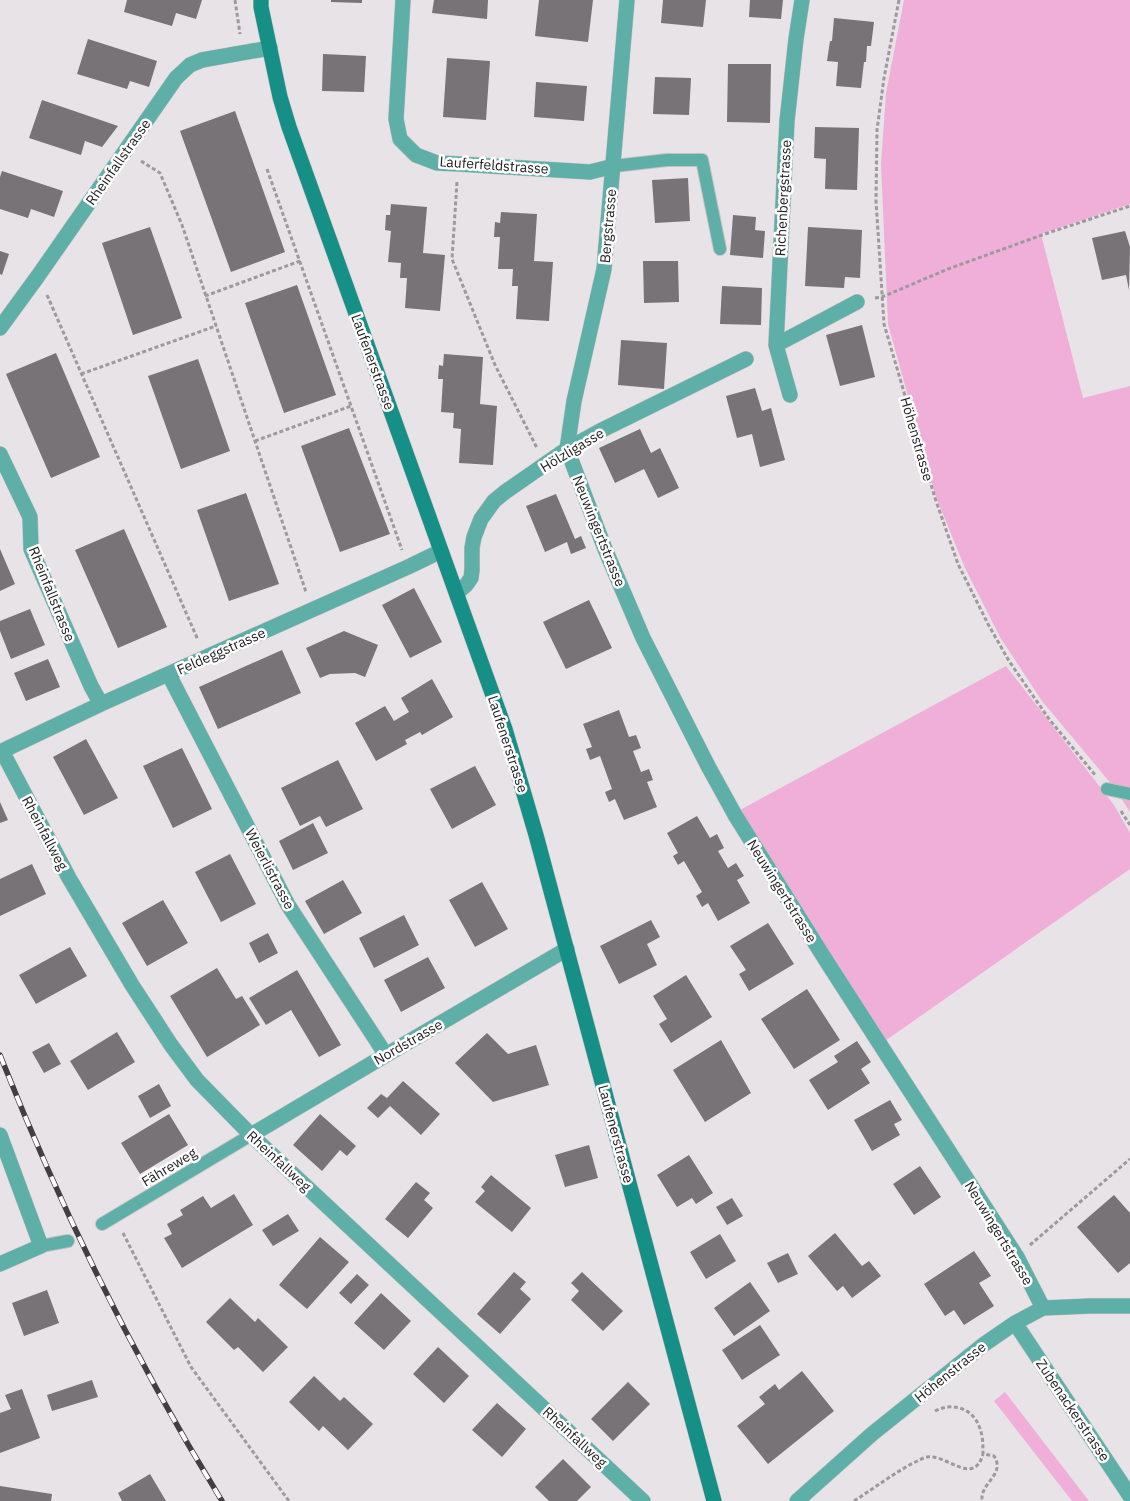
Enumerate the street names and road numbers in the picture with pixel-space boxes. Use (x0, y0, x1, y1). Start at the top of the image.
street label: Rheinfallstrasse (82, 115, 155, 209)
street label: Richenbergstrasse (771, 139, 795, 257)
street label: Lauferfeldstrasse (439, 152, 549, 178)
street label: Bergstrasse (596, 188, 620, 264)
street label: Laufenerstrasse (347, 312, 399, 413)
street label: Höhenstrasse (896, 395, 938, 483)
street label: Hölzligasse (537, 424, 608, 476)
street label: Neuwingertstrasse (569, 473, 630, 589)
street label: Rheinfallstrasse (25, 544, 79, 644)
street label: Feldeggstrasse (174, 623, 268, 679)
street label: Laufenerstrasse (484, 693, 532, 795)
street label: Rheinfallweg (18, 793, 72, 874)
street label: Weierlistrasse (241, 825, 299, 913)
street label: Neuwingertstrasse (743, 836, 821, 946)
street label: Nordstrasse (370, 1015, 446, 1069)
street label: Laufenerstrasse (594, 1083, 638, 1185)
street label: Rheinfallweg (243, 1127, 315, 1196)
street label: Fähreweg (138, 1143, 200, 1190)
street label: Neuwingertstrasse (961, 1178, 1037, 1289)
street label: Höhenstrasse (911, 1338, 990, 1406)
street label: Zubenackerstrasse (1032, 1355, 1114, 1465)
street label: Rheinfallweg (539, 1403, 611, 1472)

